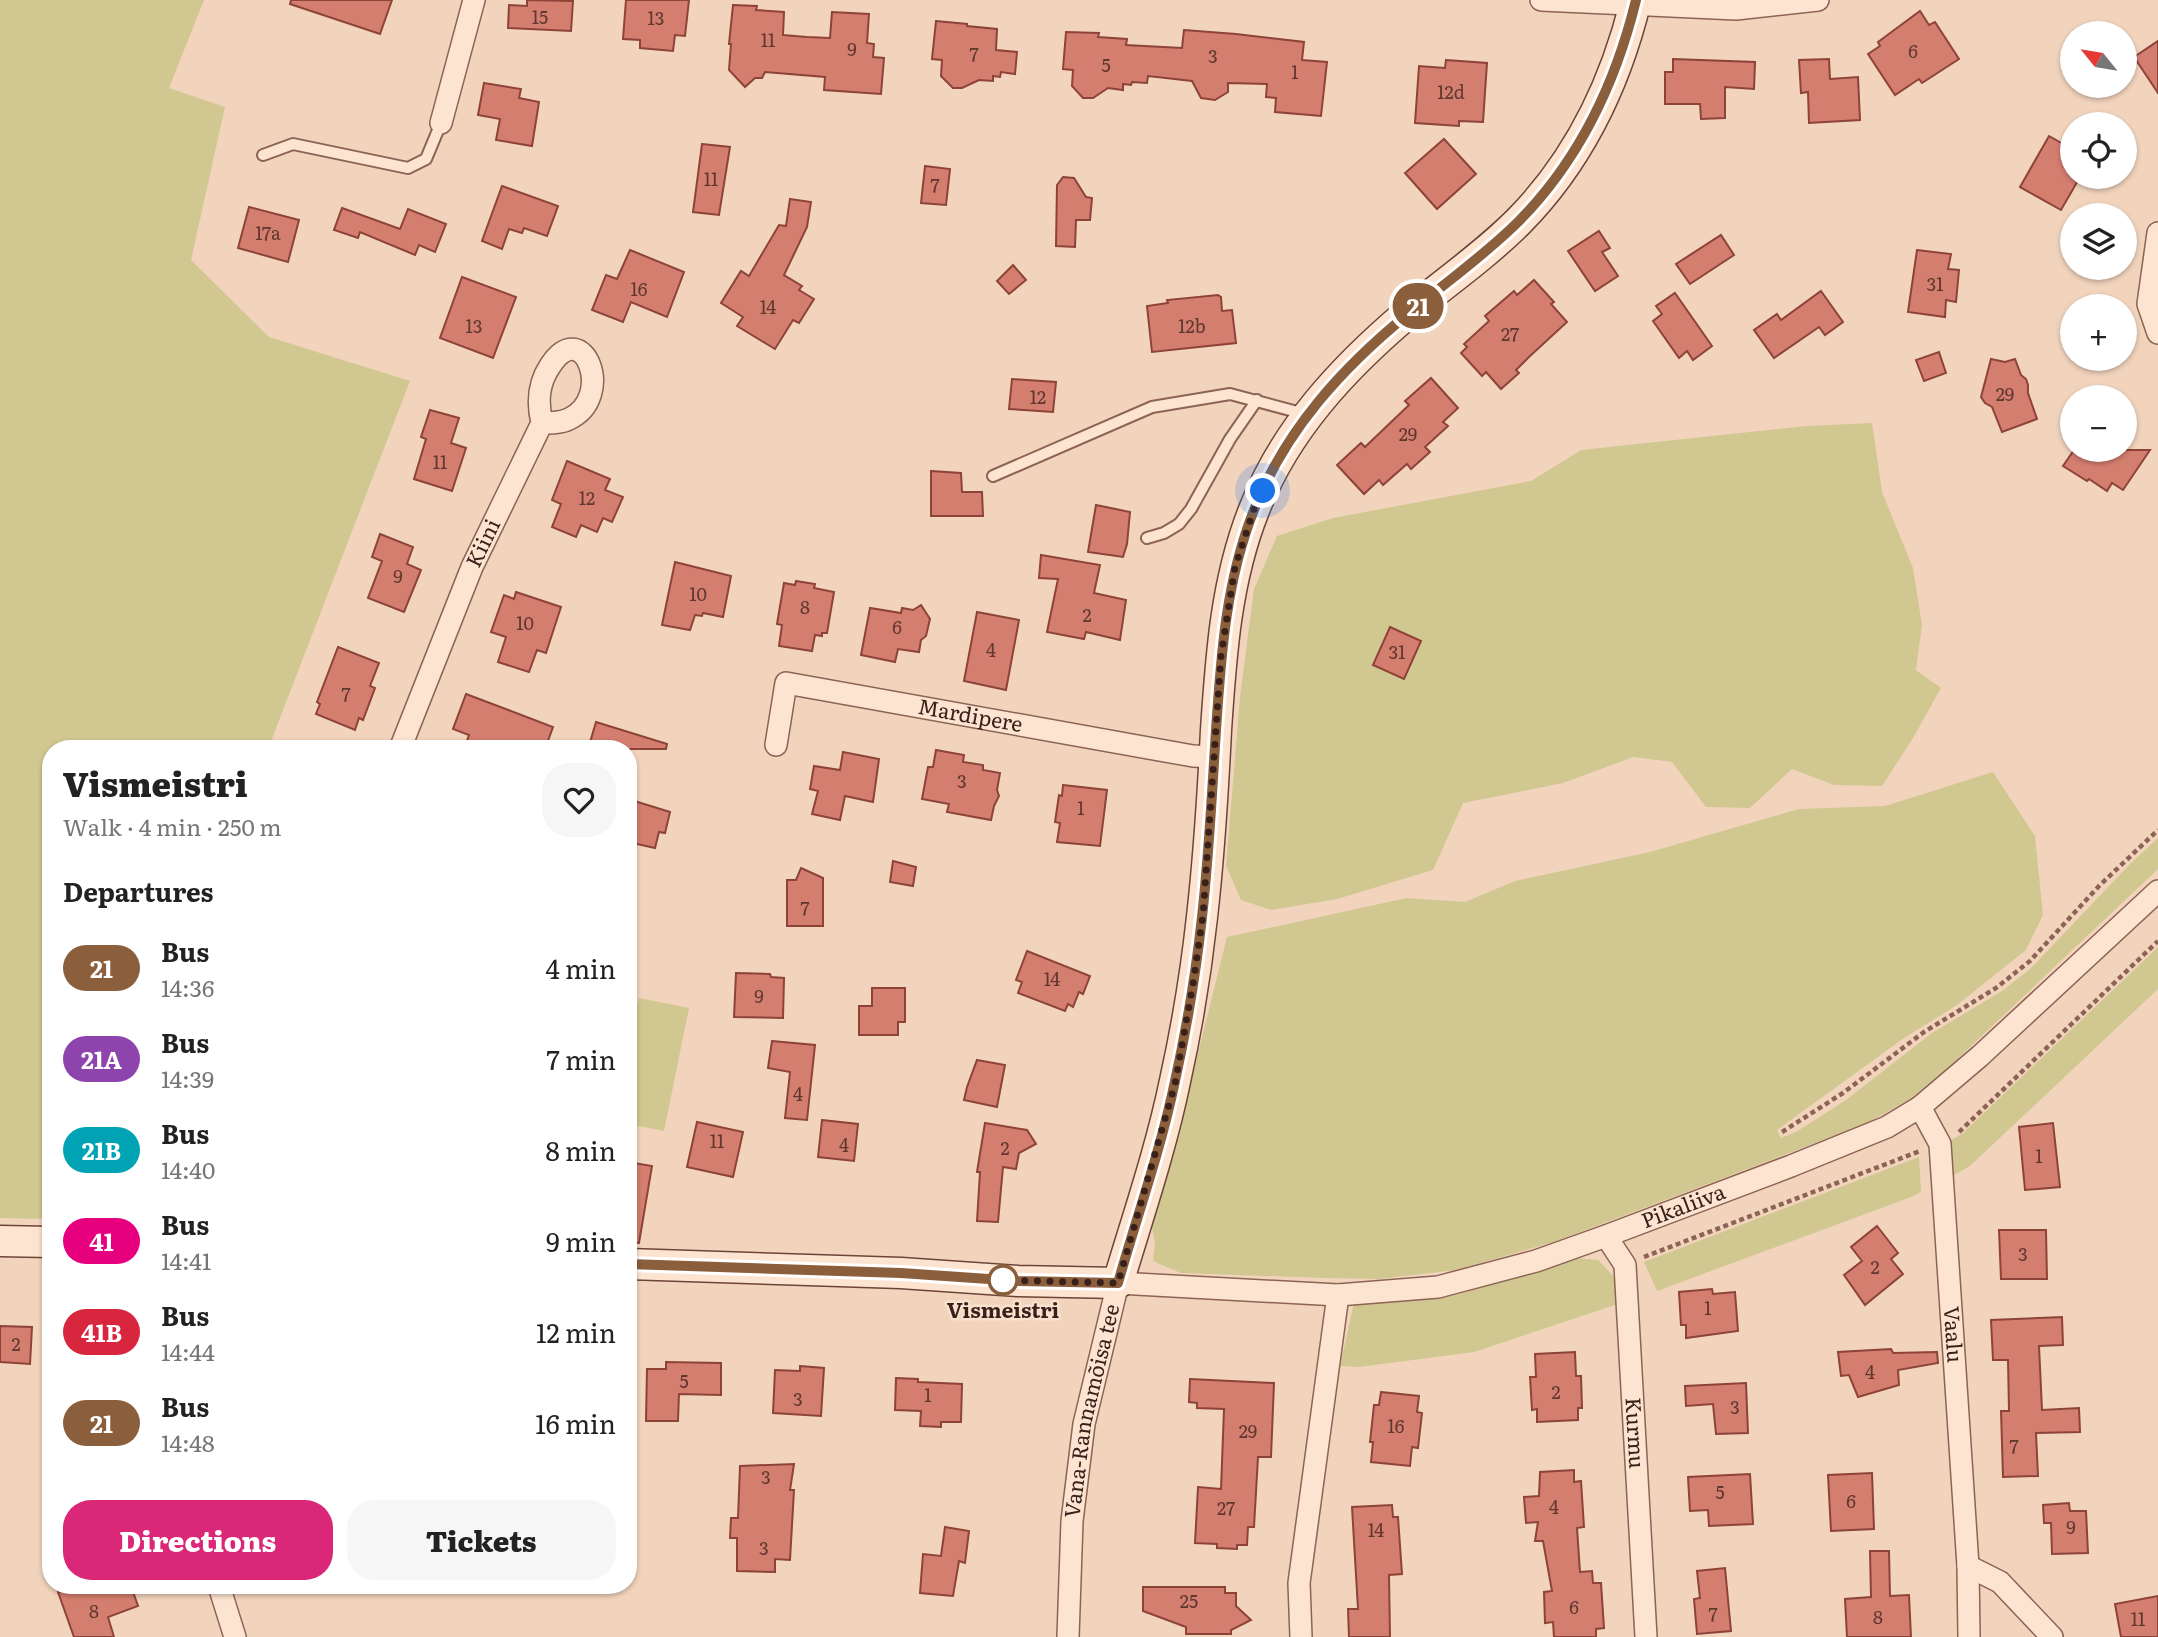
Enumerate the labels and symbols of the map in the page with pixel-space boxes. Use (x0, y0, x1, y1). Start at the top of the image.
house number: 15 (532, 3, 548, 30)
house number: 13 (647, 4, 665, 31)
north arrow (2060, 21, 2137, 98)
house number: 11 (761, 26, 775, 53)
house number: 9 (847, 35, 857, 62)
house number: 6 (1908, 37, 1918, 64)
house number: 7 (969, 40, 979, 67)
house number: 3 (1208, 42, 1218, 69)
house number: 5 (1101, 51, 1111, 78)
house number: 1 (1291, 58, 1299, 85)
house number: 12d (1437, 78, 1465, 105)
house number: 11 (704, 165, 718, 192)
house number: 7 (930, 171, 940, 198)
house number: 17a (255, 219, 281, 246)
house number: 31 (1926, 270, 1944, 297)
house number: 16 (631, 275, 648, 302)
line badge: 21 (1386, 283, 1450, 329)
house number: 14 (760, 293, 776, 320)
house number: 13 (465, 312, 483, 339)
house number: 12b (1178, 312, 1206, 339)
house number: 27 (1501, 320, 1519, 347)
house number: 29 (1996, 380, 2014, 407)
house number: 12 (1030, 383, 1046, 410)
house number: 29 (1399, 420, 1417, 447)
house number: 11 (433, 448, 447, 475)
your location (1245, 473, 1280, 508)
house number: 12 (579, 484, 595, 511)
street label: Kiini (456, 513, 506, 572)
house number: 9 (393, 562, 403, 589)
house number: 10 (689, 580, 707, 607)
house number: 8 (800, 593, 810, 620)
house number: 2 (1082, 601, 1092, 628)
house number: 10 (516, 609, 534, 636)
house number: 6 (892, 613, 902, 640)
house number: 4 (986, 636, 996, 663)
house number: 31 (1388, 638, 1406, 665)
house number: 7 (341, 680, 351, 707)
street label: Mardipere (916, 689, 1026, 738)
house number: 3 (957, 767, 967, 794)
house number: 1 (1077, 794, 1085, 821)
house number: 7 (800, 894, 810, 921)
house number: 14 (1044, 965, 1060, 992)
house number: 9 (754, 982, 764, 1009)
house number: 4 (793, 1080, 803, 1107)
house number: 11 (710, 1127, 724, 1154)
house number: 4 (839, 1131, 849, 1158)
house number: 2 (1000, 1134, 1010, 1161)
house number: 1 (2035, 1142, 2043, 1169)
street label: Pikaliiva (1636, 1174, 1730, 1234)
house number: 3 (2018, 1240, 2028, 1267)
house number: 2 (1870, 1253, 1880, 1280)
marker: Vismeistri (988, 1265, 1018, 1295)
place label: Vismeistri (947, 1293, 1060, 1324)
house number: 1 (1704, 1294, 1712, 1321)
street label: Vana-Rannamõisa tee (1055, 1300, 1125, 1519)
street label: Vaalu (1938, 1305, 1972, 1364)
house number: 2 (11, 1330, 21, 1357)
house number: 4 (1865, 1358, 1875, 1385)
house number: 5 (679, 1367, 689, 1394)
house number: 2 (1551, 1378, 1561, 1405)
house number: 1 (924, 1381, 932, 1408)
house number: 3 (793, 1385, 803, 1412)
house number: 3 (1730, 1393, 1740, 1420)
street label: Kurmu (1619, 1396, 1654, 1469)
house number: 16 (1388, 1412, 1405, 1439)
house number: 29 (1239, 1417, 1257, 1444)
house number: 7 (2009, 1432, 2019, 1459)
house number: 3 (761, 1463, 771, 1490)
house number: 5 (1715, 1478, 1725, 1505)
house number: 6 (1846, 1487, 1856, 1514)
house number: 4 (1549, 1493, 1559, 1520)
house number: 27 (1217, 1494, 1235, 1521)
house number: 9 (2066, 1513, 2076, 1540)
house number: 14 (1368, 1516, 1384, 1543)
house number: 3 (759, 1534, 769, 1561)
house number: 25 (1180, 1587, 1198, 1614)
house number: 6 (1569, 1593, 1579, 1620)
house number: 8 (89, 1597, 99, 1624)
house number: 7 (1708, 1600, 1718, 1627)
house number: 8 (1873, 1603, 1883, 1630)
house number: 11 (2131, 1605, 2145, 1632)

